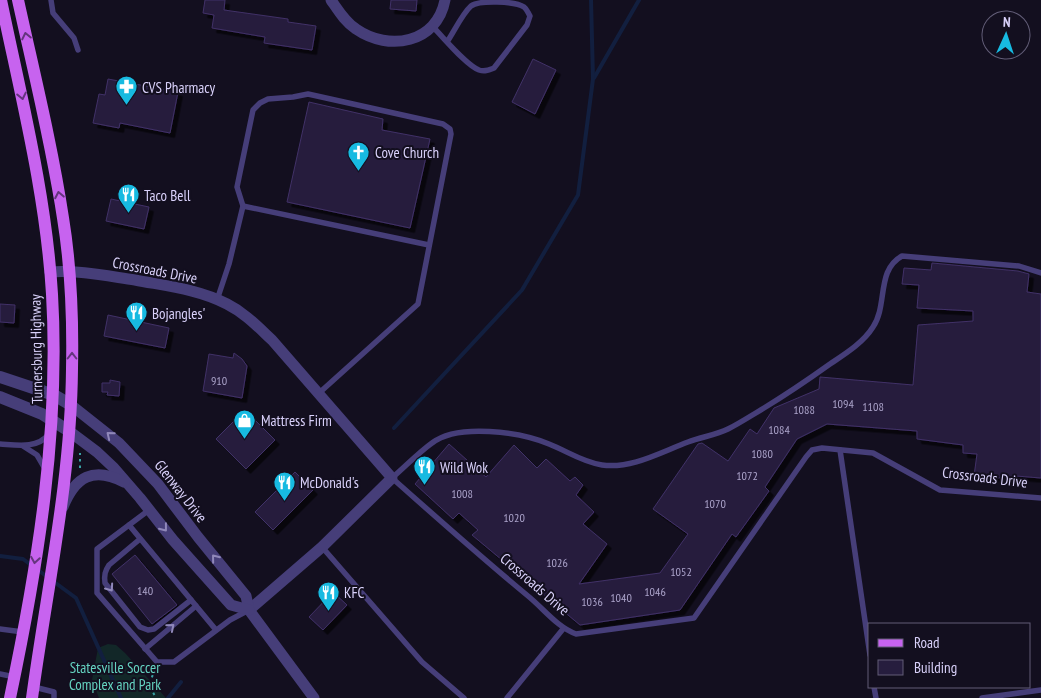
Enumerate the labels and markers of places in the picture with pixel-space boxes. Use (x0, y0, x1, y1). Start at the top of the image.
pharmacy icon: CVS Pharmacy (114, 75, 138, 106)
place label: CVS Pharmacy (142, 78, 215, 97)
church icon: Cove Church (347, 140, 371, 171)
place label: Cove Church (375, 143, 439, 162)
restaurant icon: Taco Bell (116, 183, 140, 214)
place label: Taco Bell (144, 186, 191, 205)
restaurant icon: Bojangles' (124, 301, 148, 332)
place label: Bojangles' (152, 304, 206, 323)
shop icon: Mattress Firm (233, 408, 257, 439)
place label: Mattress Firm (261, 411, 332, 430)
restaurant icon: Wild Wok (412, 455, 436, 486)
place label: Wild Wok (440, 458, 488, 477)
restaurant icon: McDonald's (272, 470, 296, 501)
place label: McDonald's (300, 473, 359, 492)
restaurant icon: KFC (316, 580, 340, 611)
place label: KFC (344, 583, 365, 602)

